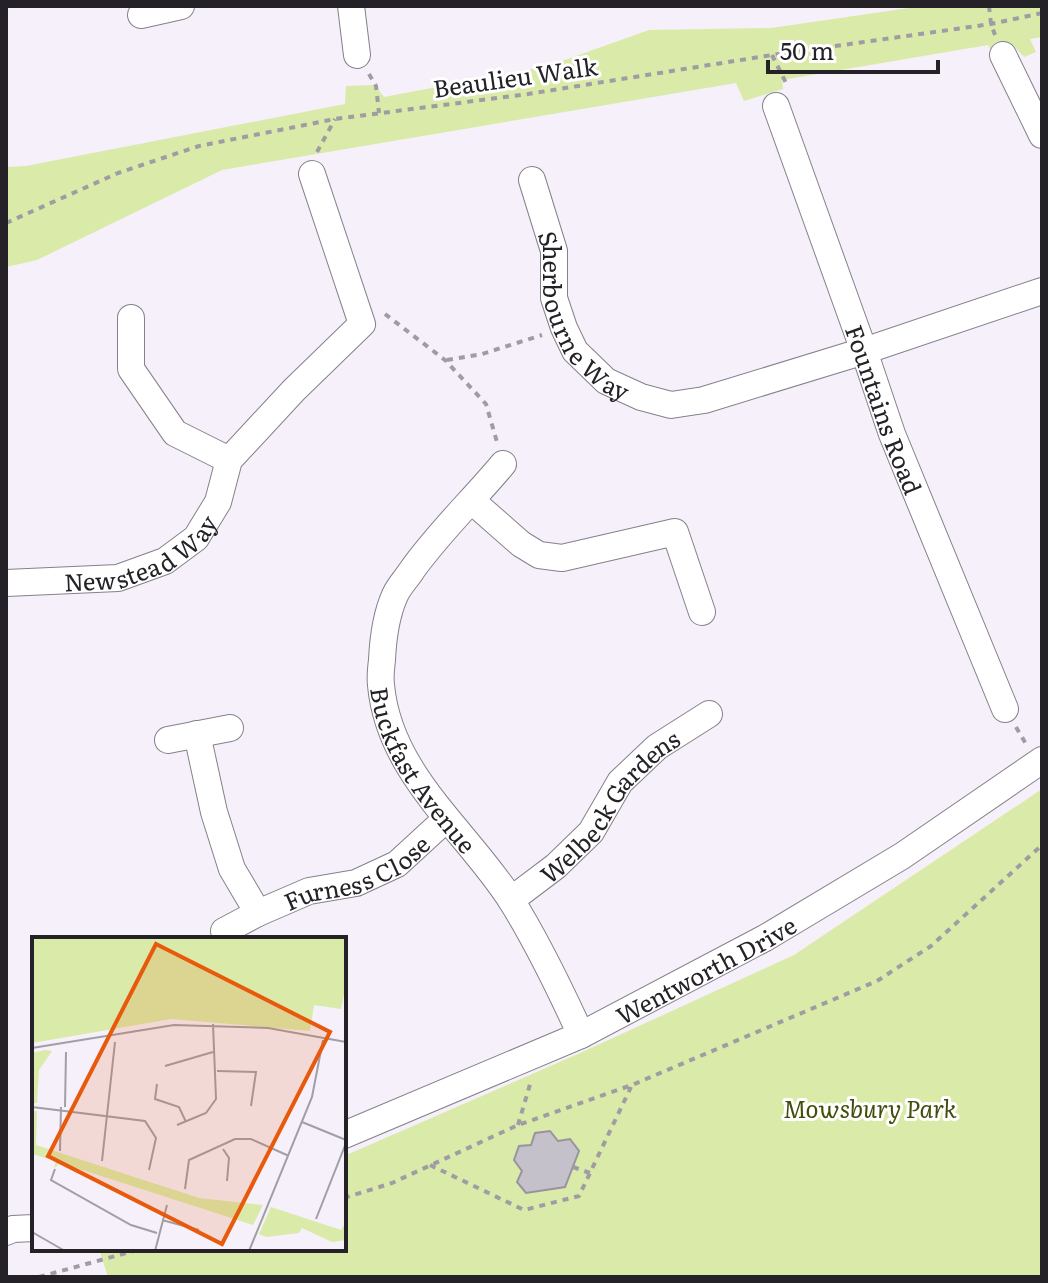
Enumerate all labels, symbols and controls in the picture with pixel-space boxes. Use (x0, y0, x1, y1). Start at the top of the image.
scale bar (768, 24, 938, 74)
text: 50 m (780, 32, 834, 67)
street label: Beaulieu Walk (431, 47, 600, 105)
street label: Sherbourne Way (531, 226, 636, 407)
street label: Fountains Road (838, 319, 932, 499)
street label: Newstead Way (63, 507, 224, 598)
street label: Buckfast Avenue (364, 684, 486, 860)
street label: Welbeck Gardens (532, 720, 686, 890)
street label: Furness Close (278, 826, 436, 918)
street label: Wentworth Drive (609, 906, 802, 1031)
inset map (32, 937, 346, 1251)
park label: Mowsbury Park (783, 1090, 957, 1125)

